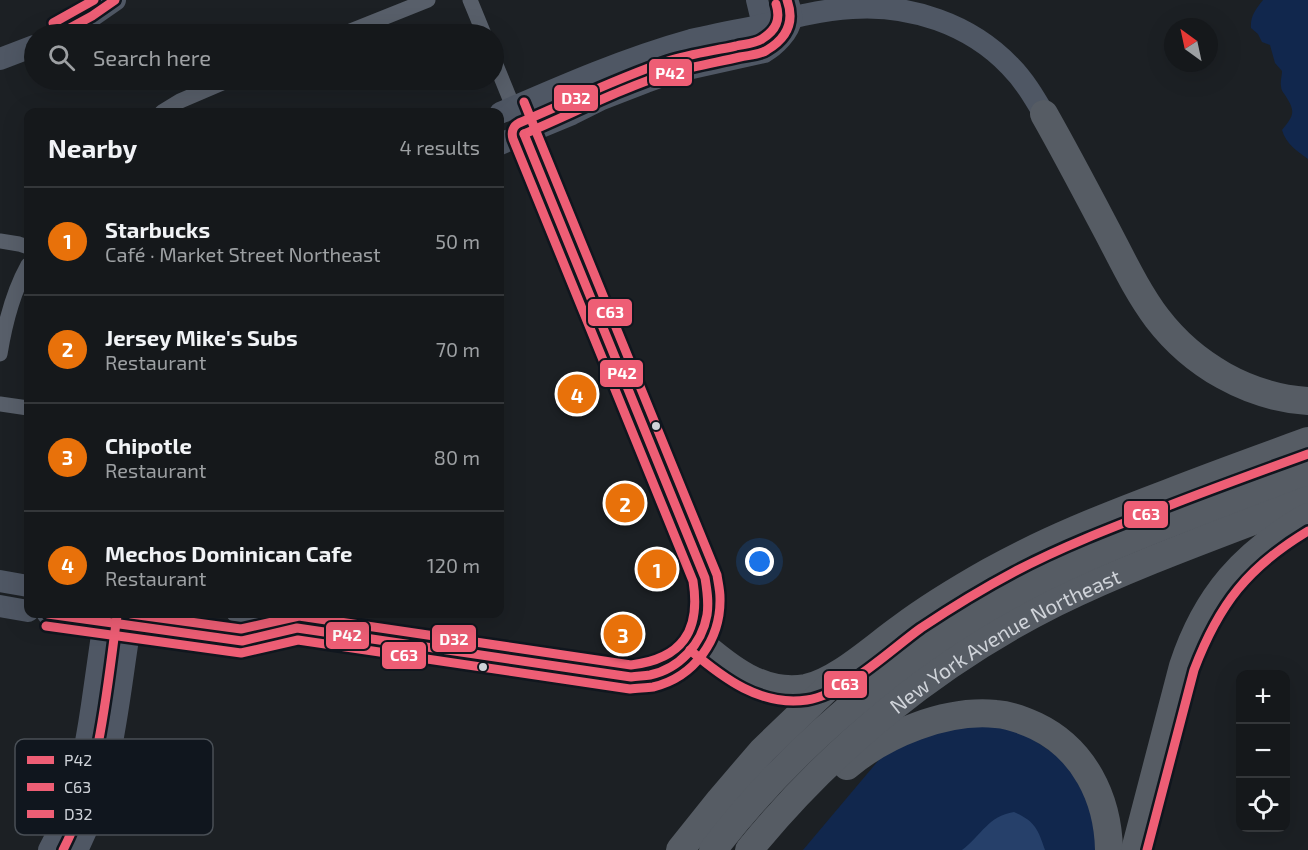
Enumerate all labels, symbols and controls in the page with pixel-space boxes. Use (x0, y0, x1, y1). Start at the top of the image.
north arrow (1164, 18, 1218, 72)
search box (24, 24, 504, 90)
icon: search (45, 41, 78, 74)
text: Search here (93, 44, 211, 70)
line badge: P42 (648, 58, 693, 87)
text: P42 (655, 63, 685, 82)
line badge: D32 (553, 84, 599, 112)
text: D32 (561, 88, 591, 107)
text: Nearby (48, 132, 137, 163)
text: 4 results (400, 135, 480, 159)
text: Starbucks (105, 216, 210, 242)
text: 1 (63, 229, 72, 253)
text: 50 m (435, 229, 480, 253)
text: Café · Market Street Northeast (105, 242, 381, 266)
line badge: C63 (587, 298, 633, 327)
text: C63 (596, 302, 624, 321)
text: Jersey Mike's Subs (105, 324, 298, 350)
text: 2 (62, 337, 73, 361)
text: 70 m (436, 337, 480, 361)
text: Restaurant (105, 350, 206, 374)
line badge: P42 (599, 359, 644, 388)
text: P42 (607, 363, 637, 382)
pin: 4 (558, 372, 596, 416)
unlabelled marker (650, 420, 662, 432)
text: Chipotle (105, 432, 192, 458)
text: 3 (62, 445, 73, 469)
text: 80 m (434, 445, 480, 469)
text: Restaurant (105, 458, 206, 482)
pin: 2 (606, 480, 644, 526)
line badge: C63 (1123, 500, 1169, 529)
text: C63 (1132, 504, 1160, 523)
text: Mechos Dominican Cafe (105, 540, 352, 566)
pin: 1 (638, 546, 676, 592)
your location (745, 547, 774, 576)
text: 4 (61, 553, 74, 577)
text: 120 m (427, 553, 480, 577)
street label: New York Avenue Northeast (884, 562, 1124, 718)
text: Restaurant (105, 566, 206, 590)
pin: 3 (604, 612, 642, 656)
line badge: P42 (325, 621, 370, 650)
line badge: D32 (431, 624, 477, 653)
text: P42 (332, 625, 362, 644)
text: D32 (439, 629, 469, 648)
line badge: C63 (381, 641, 427, 670)
text: C63 (390, 645, 418, 664)
unlabelled marker (477, 661, 489, 673)
line badge: C63 (823, 670, 868, 699)
map controls (1236, 670, 1290, 832)
button: + (1236, 670, 1290, 724)
text: C63 (831, 674, 859, 693)
button: − (1236, 724, 1290, 778)
legend (15, 739, 213, 835)
text: P42 (64, 750, 92, 769)
text: C63 (64, 777, 91, 796)
button: locate (1236, 778, 1290, 832)
text: D32 (64, 804, 93, 823)

